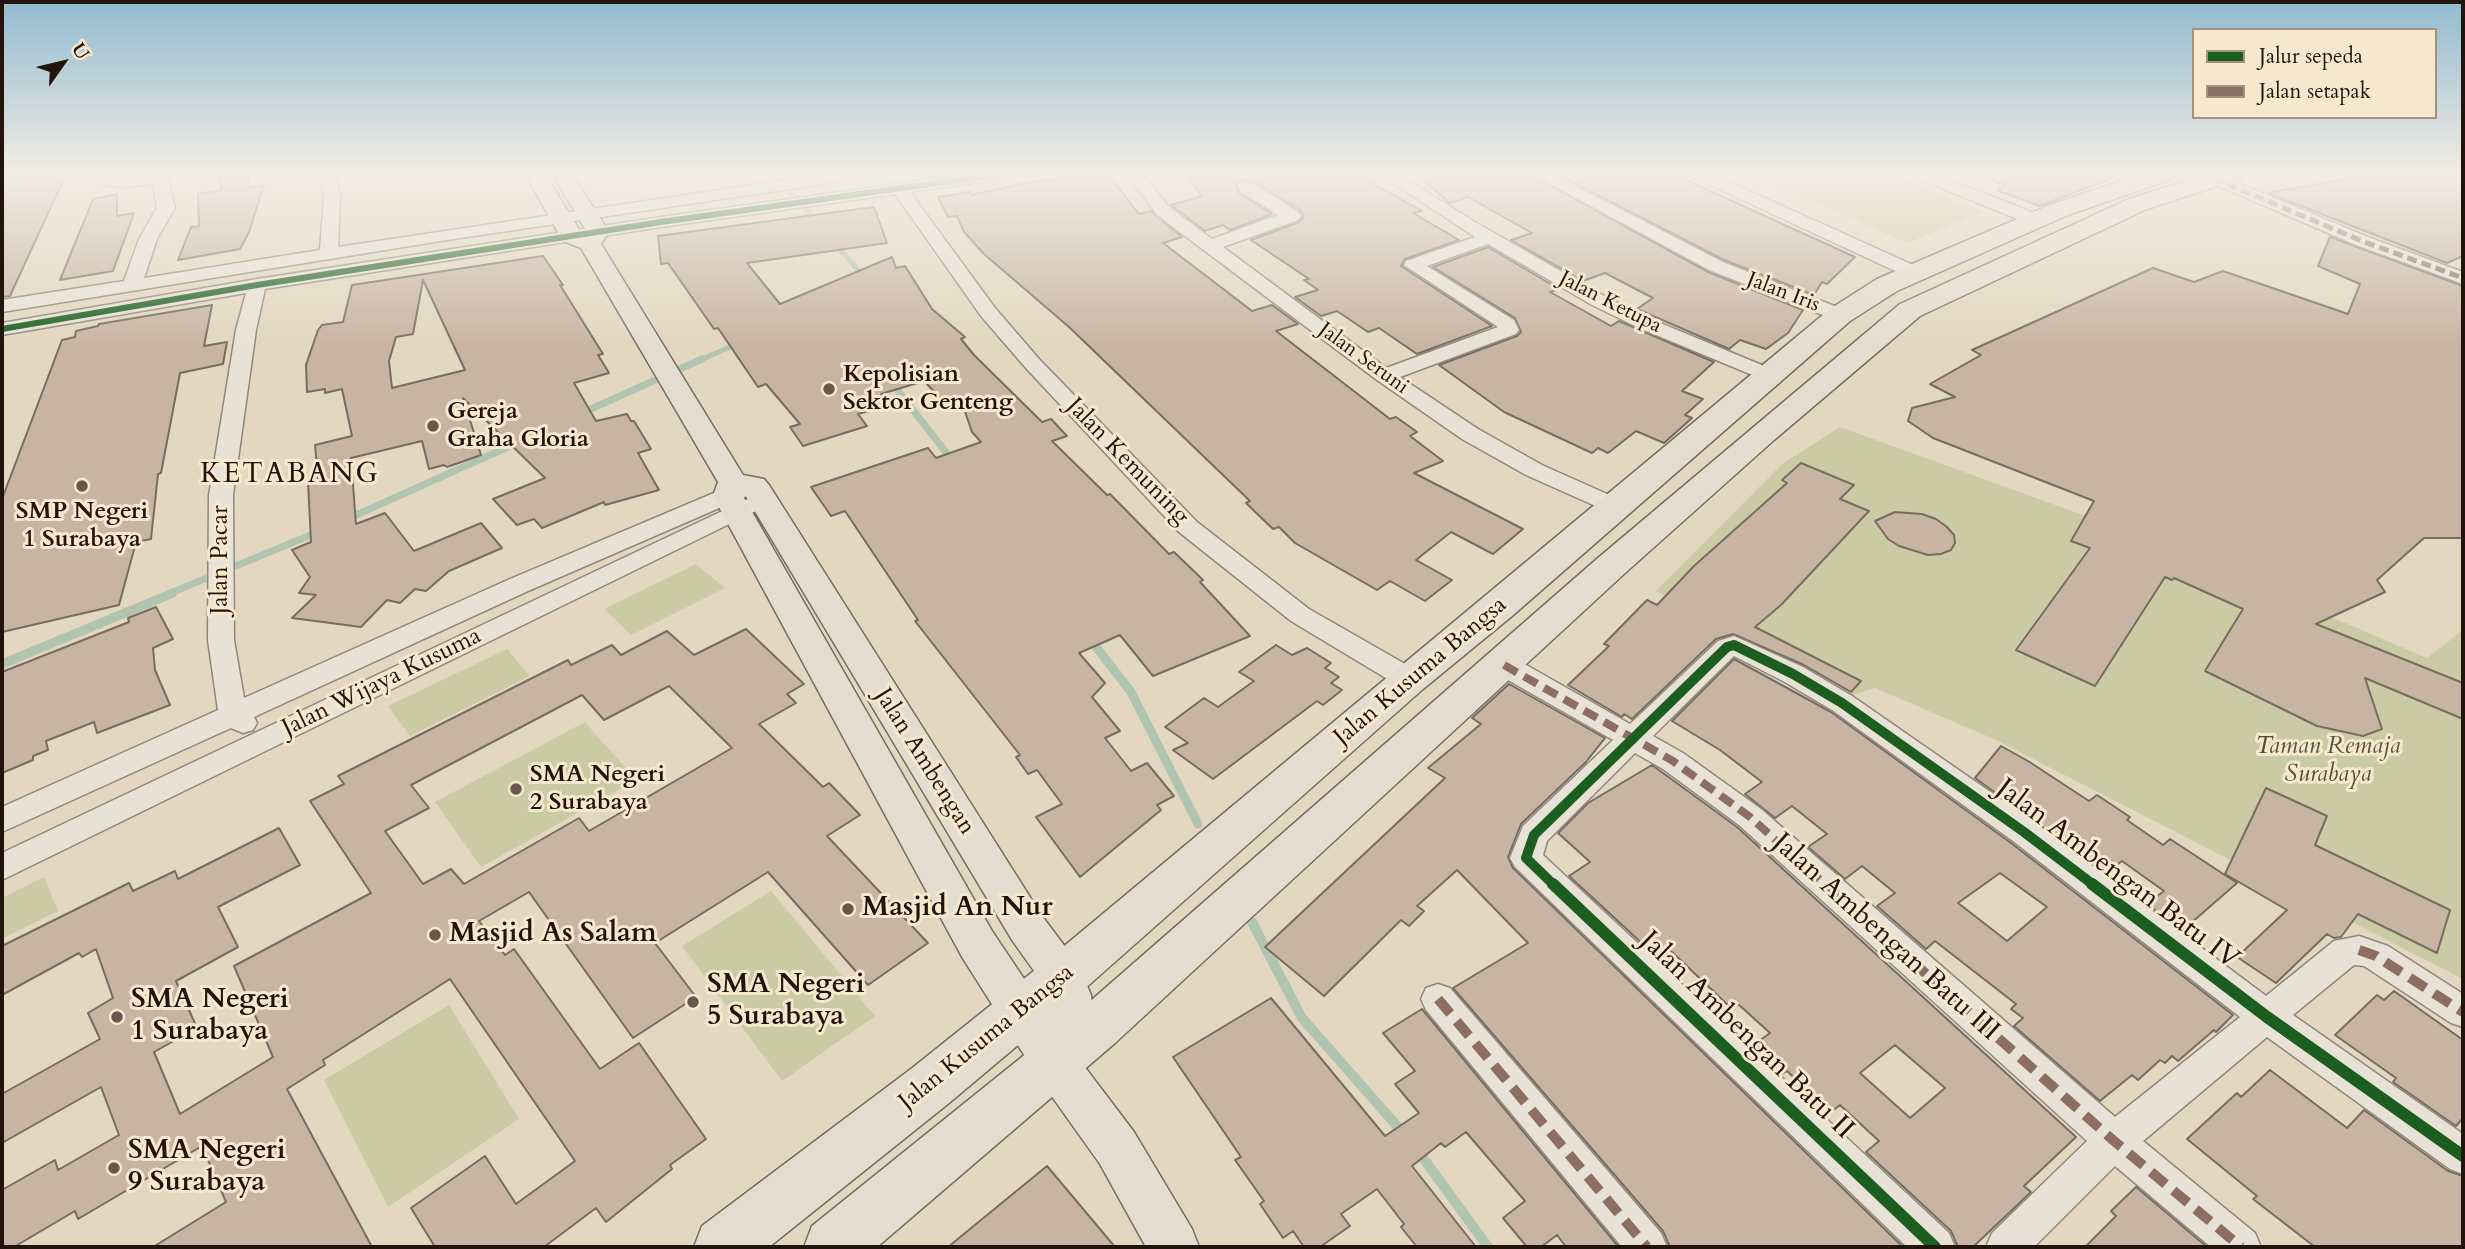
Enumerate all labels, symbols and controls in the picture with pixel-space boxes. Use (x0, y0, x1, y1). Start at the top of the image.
north arrow (28, 28, 98, 98)
legend (2192, 28, 2437, 119)
text: U (65, 38, 96, 65)
text: Jalur sepeda (2259, 42, 2363, 71)
text: Jalan setapak (2259, 77, 2371, 106)
street label: Jalan Ketupa (1554, 266, 1666, 340)
street label: Jalan Iris (1743, 268, 1823, 318)
street label: Jalan Seruni (1313, 318, 1413, 400)
place label: Kepolisian Sektor Genteng (843, 361, 1013, 417)
marker: Kepolisian Sektor Genteng (821, 381, 837, 397)
street label: Jalan Kemuning (1059, 393, 1195, 531)
place label: Gereja Graha Gloria (447, 398, 589, 454)
marker: Gereja Graha Gloria (425, 418, 441, 434)
district label: KETABANG (201, 459, 379, 493)
marker: SMP Negeri 1 Surabaya (74, 478, 90, 494)
place label: SMP Negeri 1 Surabaya (16, 498, 148, 554)
street label: Jalan Pacar (207, 505, 235, 615)
street label: Jalan Kusuma Bangsa (1329, 591, 1513, 753)
street label: Jalan Wijaya Kusuma (278, 622, 486, 744)
street label: Jalan Ambengan (867, 683, 981, 841)
park label: Taman Remaja Surabaya (2256, 733, 2400, 789)
place label: SMA Negeri 2 Surabaya (530, 761, 665, 817)
street label: Jalan Ambengan Batu IV (1989, 773, 2245, 977)
marker: SMA Negeri 2 Surabaya (508, 781, 524, 797)
street label: Jalan Ambengan Batu III (1764, 827, 2006, 1049)
place label: Masjid An Nur (862, 892, 1053, 926)
marker: Masjid An Nur (840, 901, 856, 917)
place label: Masjid As Salam (449, 918, 657, 952)
street label: Jalan Ambengan Batu II (1632, 925, 1860, 1147)
marker: Masjid As Salam (427, 927, 443, 943)
street label: Jalan Kusuma Bangsa (894, 959, 1080, 1117)
place label: SMA Negeri 5 Surabaya (707, 969, 865, 1035)
place label: SMA Negeri 1 Surabaya (131, 984, 289, 1050)
marker: SMA Negeri 5 Surabaya (685, 994, 701, 1010)
marker: SMA Negeri 1 Surabaya (109, 1009, 125, 1025)
place label: SMA Negeri 9 Surabaya (128, 1135, 286, 1201)
marker: SMA Negeri 9 Surabaya (106, 1160, 122, 1176)

